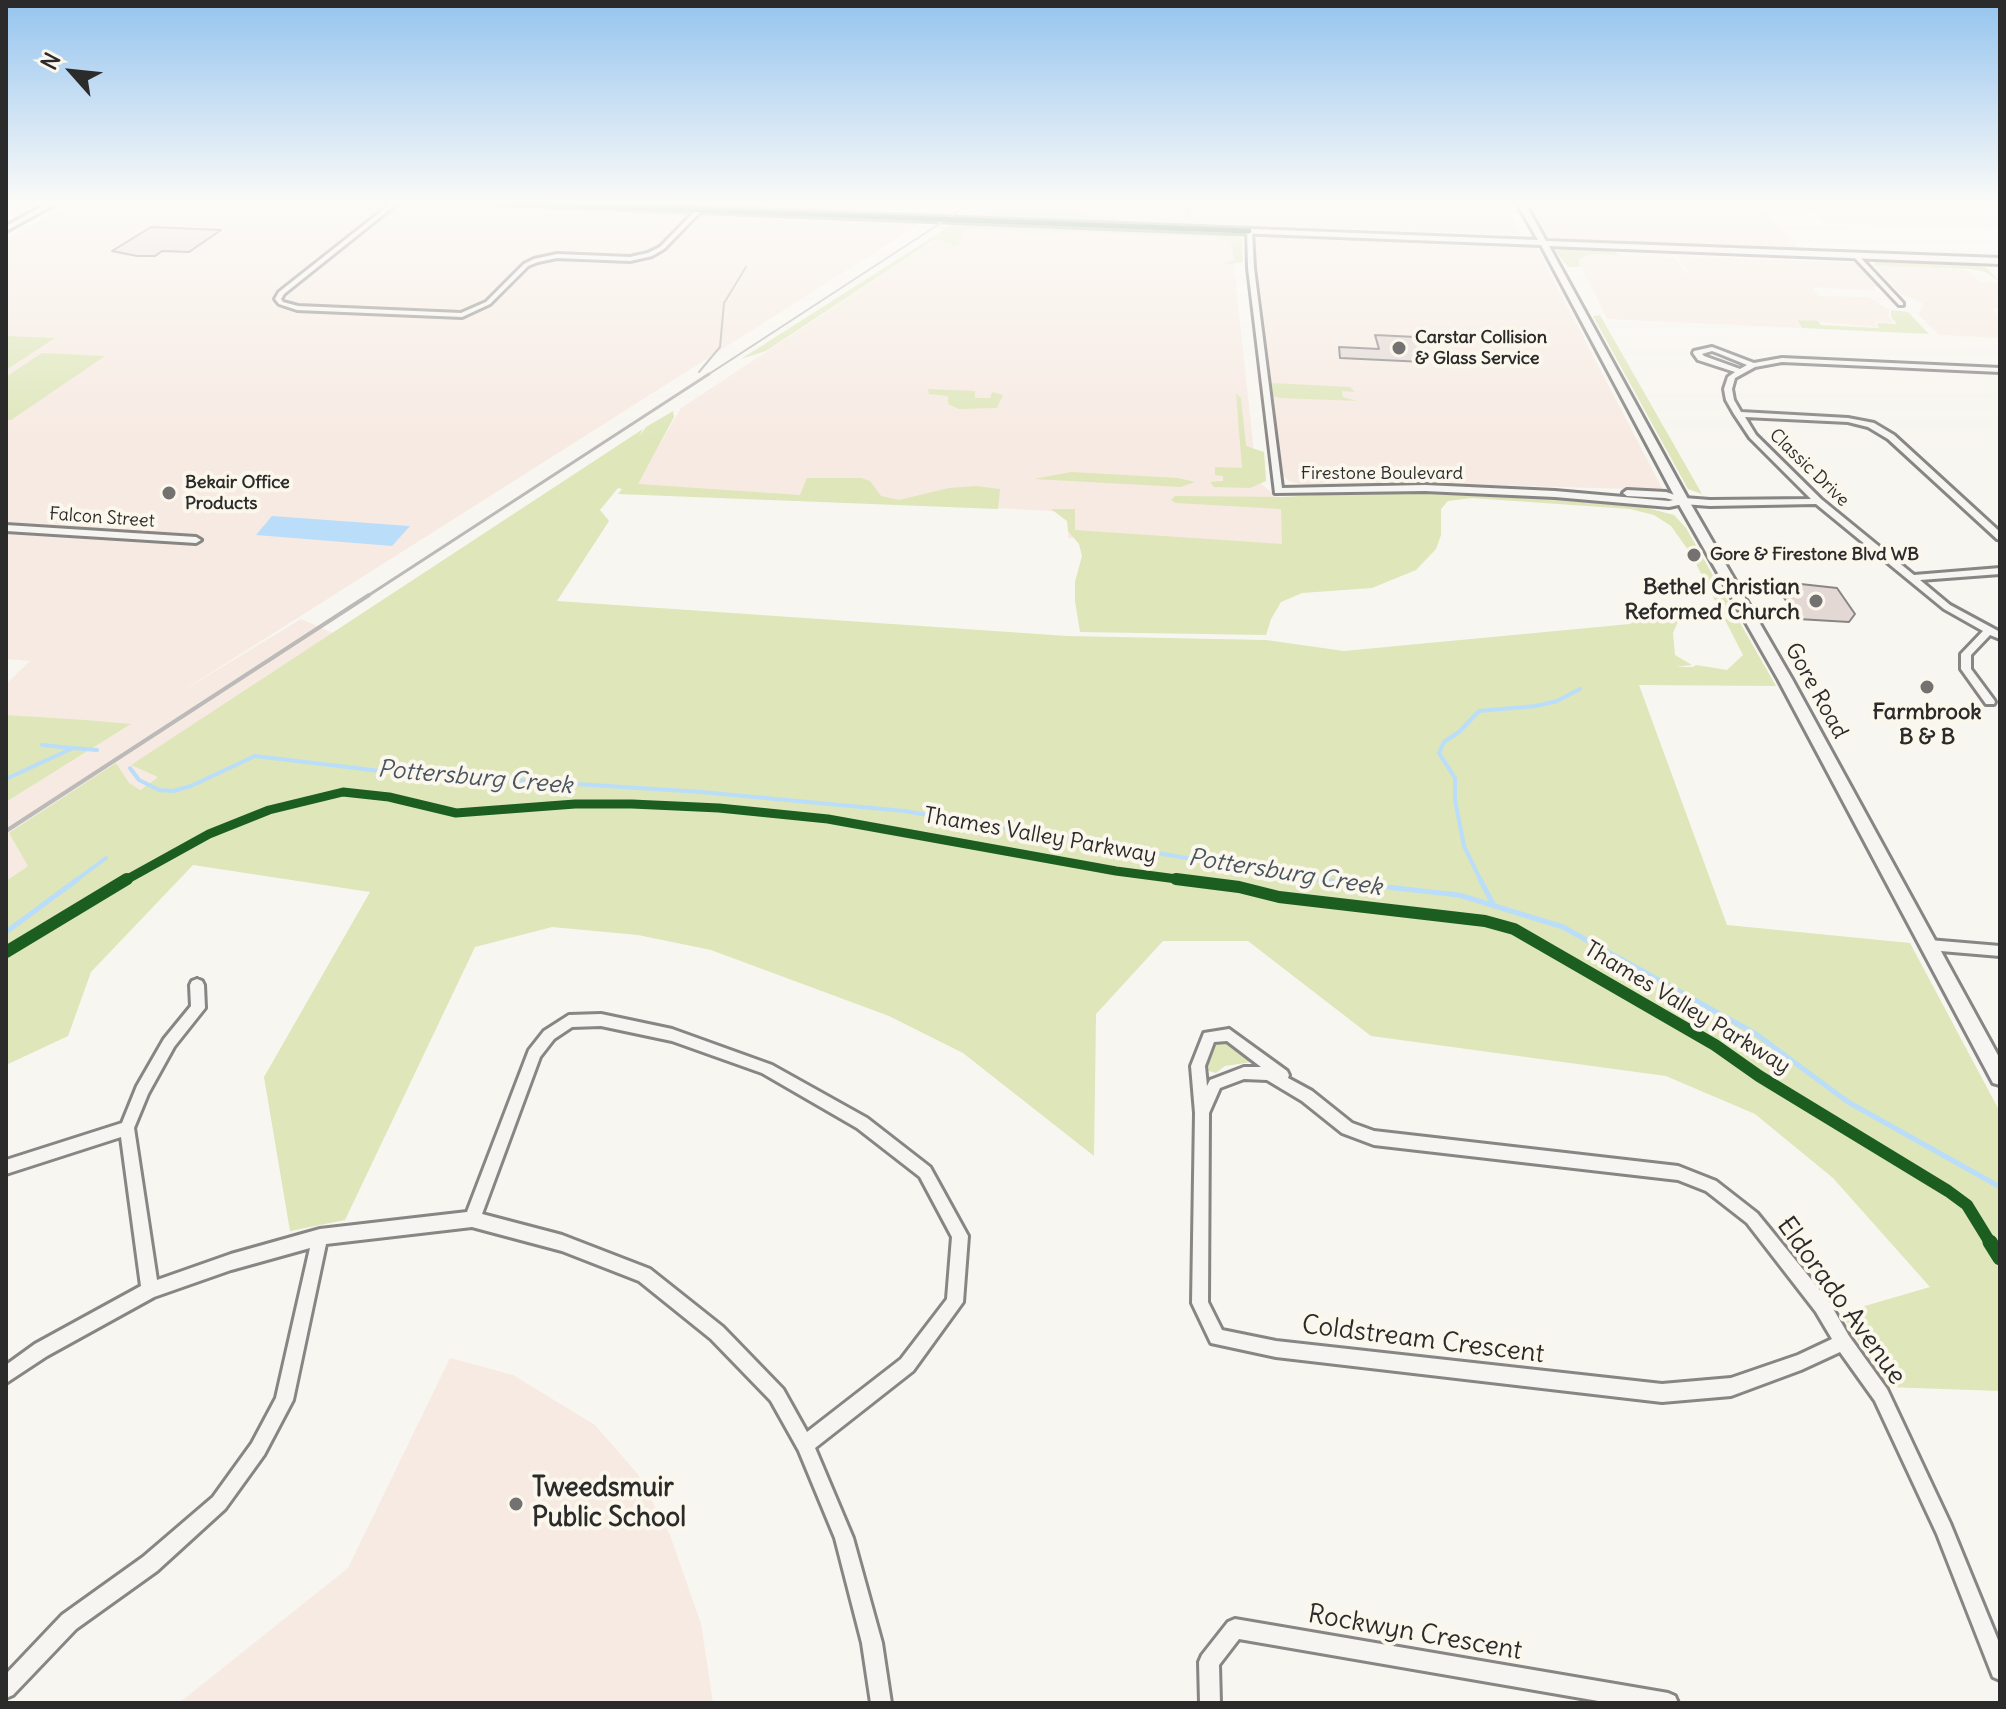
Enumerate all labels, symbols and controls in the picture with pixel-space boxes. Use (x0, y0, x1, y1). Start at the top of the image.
north arrow (32, 32, 112, 112)
text: N (35, 48, 67, 74)
place label: Carstar Collision & Glass Service (1415, 327, 1547, 370)
marker: Carstar Collision & Glass Service (1390, 339, 1408, 357)
street label: Classic Drive (1765, 425, 1853, 511)
street label: Firestone Boulevard (1301, 463, 1463, 485)
place label: Bekair Office Products (185, 472, 290, 514)
marker: Bekair Office Products (160, 484, 178, 502)
street label: Falcon Street (49, 504, 155, 532)
place label: Gore & Firestone Blvd WB (1710, 544, 1919, 566)
marker: Gore & Firestone Blvd WB (1685, 546, 1703, 564)
place label: Bethel Christian Reformed Church (1624, 575, 1800, 626)
marker: Bethel Christian Reformed Church (1807, 592, 1825, 610)
street label: Gore Road (1779, 639, 1853, 743)
marker: Farmbrook B & B (1918, 678, 1936, 696)
place label: Farmbrook B & B (1872, 700, 1982, 752)
water label: Pottersburg Creek (376, 755, 574, 801)
street label: Thames Valley Parkway (922, 803, 1158, 869)
water label: Pottersburg Creek (1186, 843, 1384, 903)
street label: Thames Valley Parkway (1579, 936, 1795, 1080)
street label: Eldorado Avenue (1770, 1211, 1912, 1391)
street label: Coldstream Crescent (1300, 1310, 1546, 1370)
place label: Tweedsmuir Public School (532, 1473, 686, 1534)
marker: Tweedsmuir Public School (507, 1495, 525, 1513)
street label: Rockwyn Crescent (1306, 1599, 1524, 1667)

